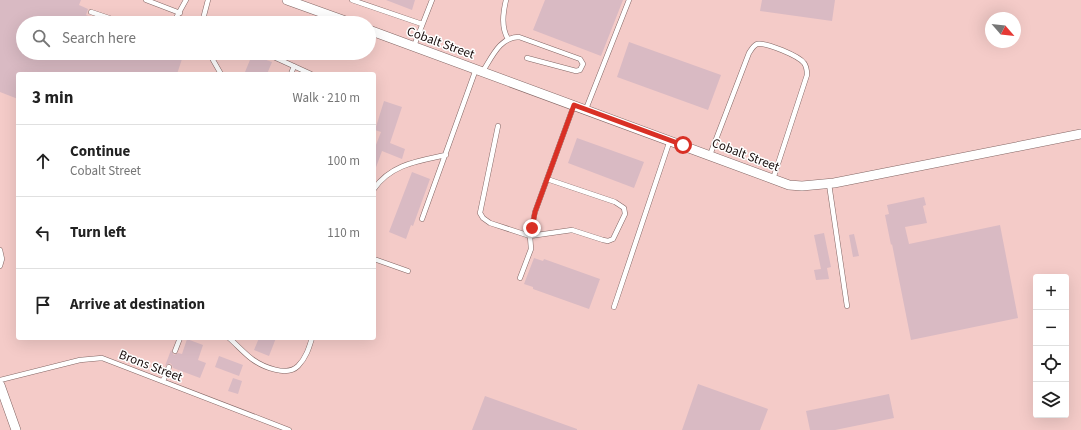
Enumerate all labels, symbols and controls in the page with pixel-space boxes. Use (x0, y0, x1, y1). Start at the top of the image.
north arrow (985, 12, 1021, 48)
search box (16, 16, 376, 60)
street label: Cobalt Street (404, 22, 478, 64)
icon: search (30, 27, 52, 49)
text: Search here (62, 28, 136, 49)
text: 3 min (32, 86, 73, 110)
text: Walk · 210 m (292, 89, 360, 107)
street label: Cobalt Street (709, 134, 783, 176)
route start (674, 136, 692, 154)
text: Continue (70, 141, 130, 162)
icon: ahead (32, 150, 54, 172)
text: 100 m (327, 152, 360, 170)
text: Cobalt Street (70, 162, 141, 180)
route end (523, 219, 541, 237)
icon: left (32, 222, 54, 244)
text: Turn left (70, 222, 126, 243)
text: 110 m (327, 224, 360, 242)
map controls (1033, 274, 1069, 418)
button: + (1033, 274, 1069, 310)
icon: arrive (32, 294, 54, 316)
text: Arrive at destination (70, 294, 205, 315)
button: − (1033, 310, 1069, 346)
street label: Brons Street (116, 346, 186, 387)
button: locate (1033, 346, 1069, 382)
button: layers (1033, 382, 1069, 418)

